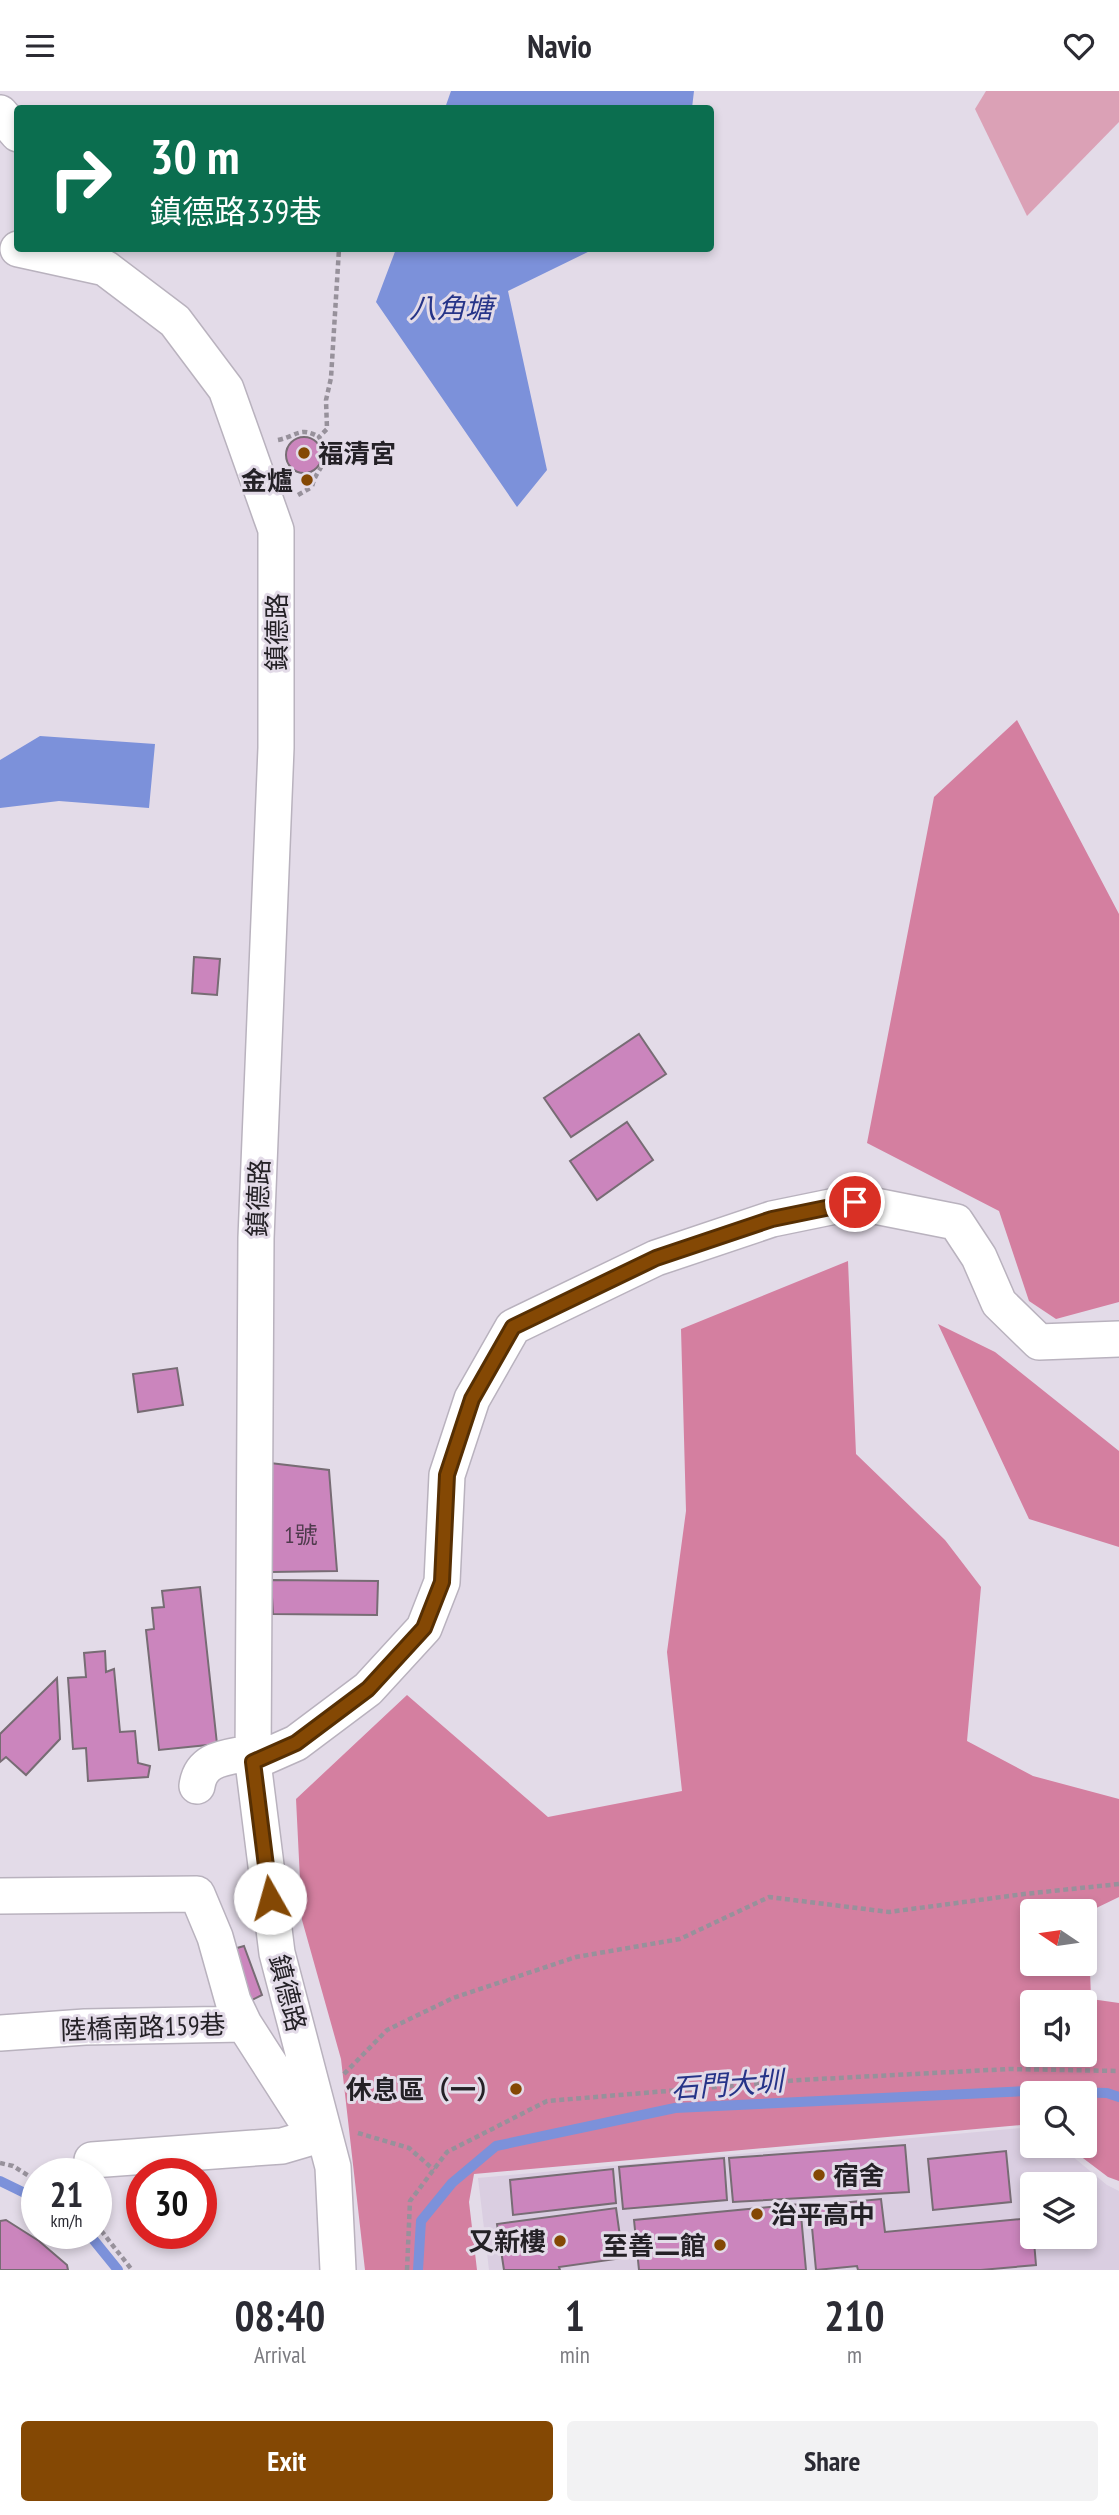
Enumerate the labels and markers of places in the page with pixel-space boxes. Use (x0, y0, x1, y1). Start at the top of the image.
place label: 福清宮 (318, 437, 396, 470)
marker: 福清宮 (296, 445, 312, 461)
place label: 金爐 (241, 464, 293, 497)
marker: 金爐 (299, 472, 315, 488)
pin (825, 1172, 885, 1232)
place label: 休息區（一） (346, 2073, 502, 2106)
marker: 休息區（一） (508, 2081, 524, 2097)
place label: 宿舍 (833, 2159, 885, 2192)
marker: 宿舍 (811, 2167, 827, 2183)
place label: 治平高中 (771, 2198, 875, 2231)
marker: 治平高中 (749, 2206, 765, 2222)
place label: 又新樓 (468, 2225, 546, 2258)
place label: 至善二館 (602, 2229, 706, 2262)
marker: 又新樓 (552, 2233, 568, 2249)
marker: 至善二館 (712, 2237, 728, 2253)

